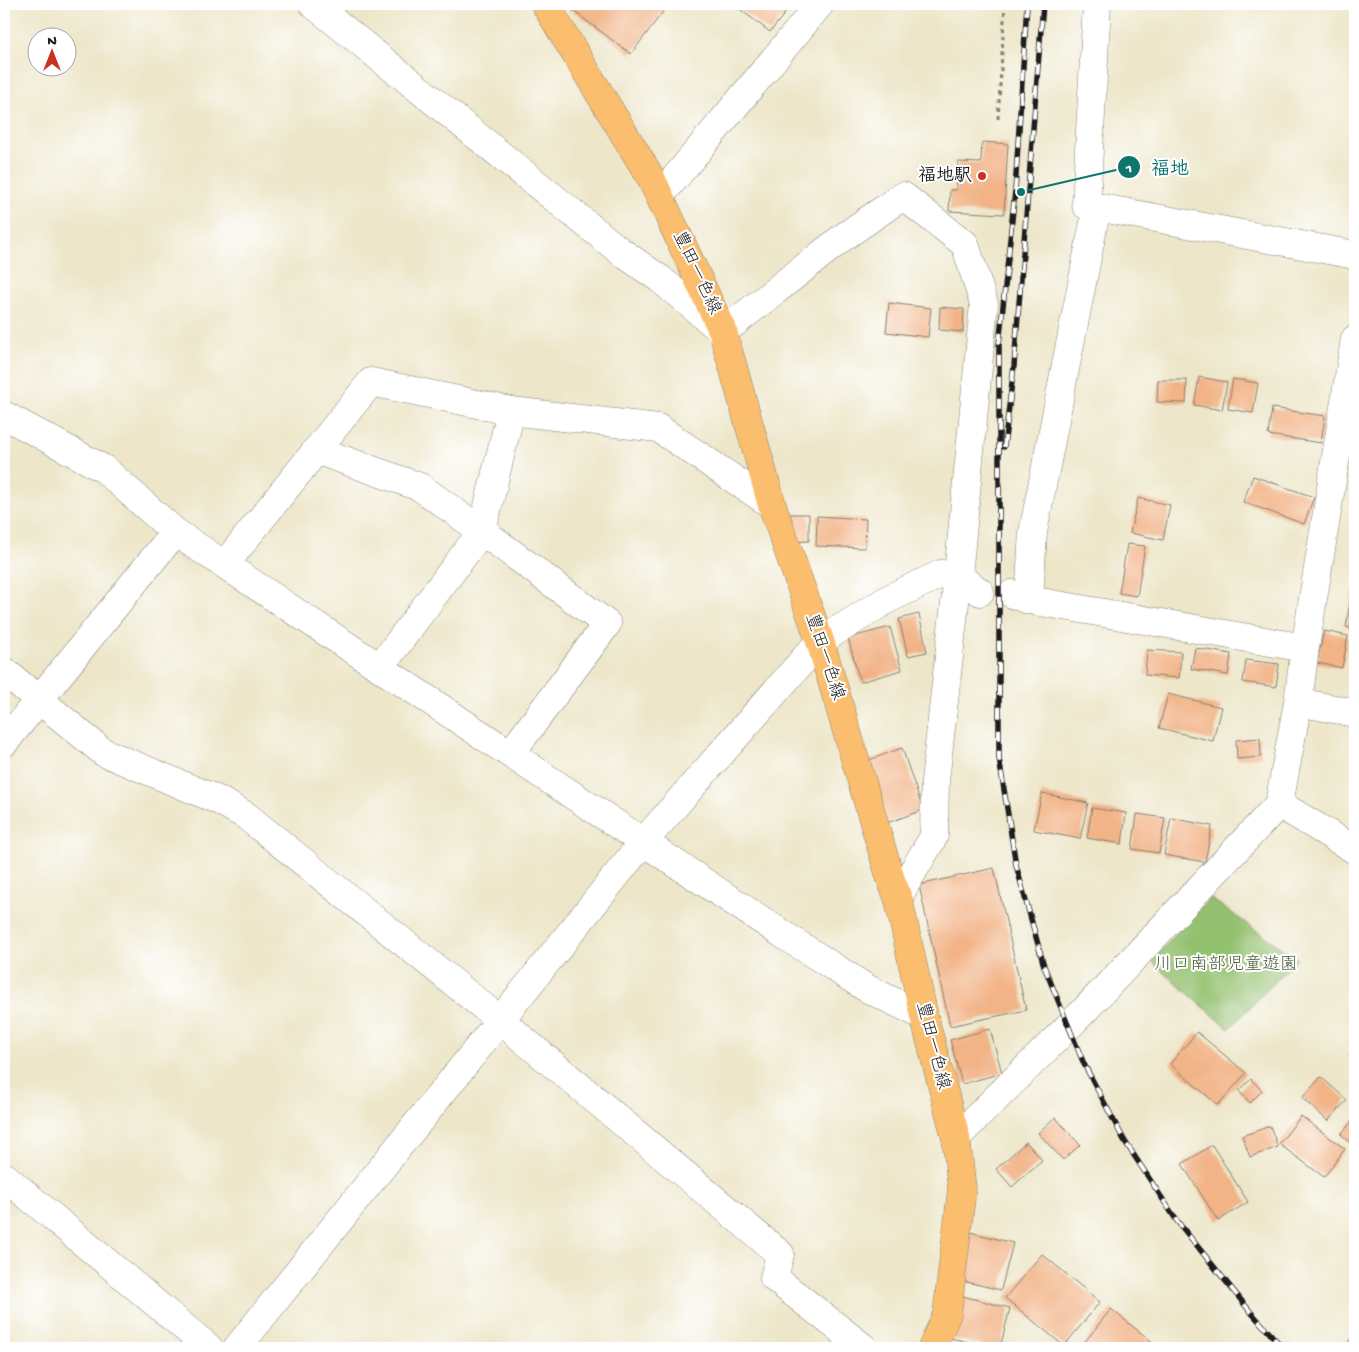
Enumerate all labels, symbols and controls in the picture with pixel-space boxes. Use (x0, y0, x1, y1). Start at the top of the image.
north arrow (28, 28, 78, 78)
text: N (47, 33, 57, 50)
callout: 福地 (1116, 150, 1199, 184)
text: 福地 (1151, 158, 1189, 182)
text: 1 (1125, 160, 1132, 178)
place label: 福地駅 (918, 165, 972, 187)
marker: 福地駅 (976, 170, 988, 182)
street label: 豊田一色線 (667, 227, 725, 318)
street label: 豊田一色線 (800, 611, 849, 703)
park label: 川口南部児童遊園 (1154, 954, 1298, 976)
street label: 豊田一色線 (911, 1000, 954, 1092)

